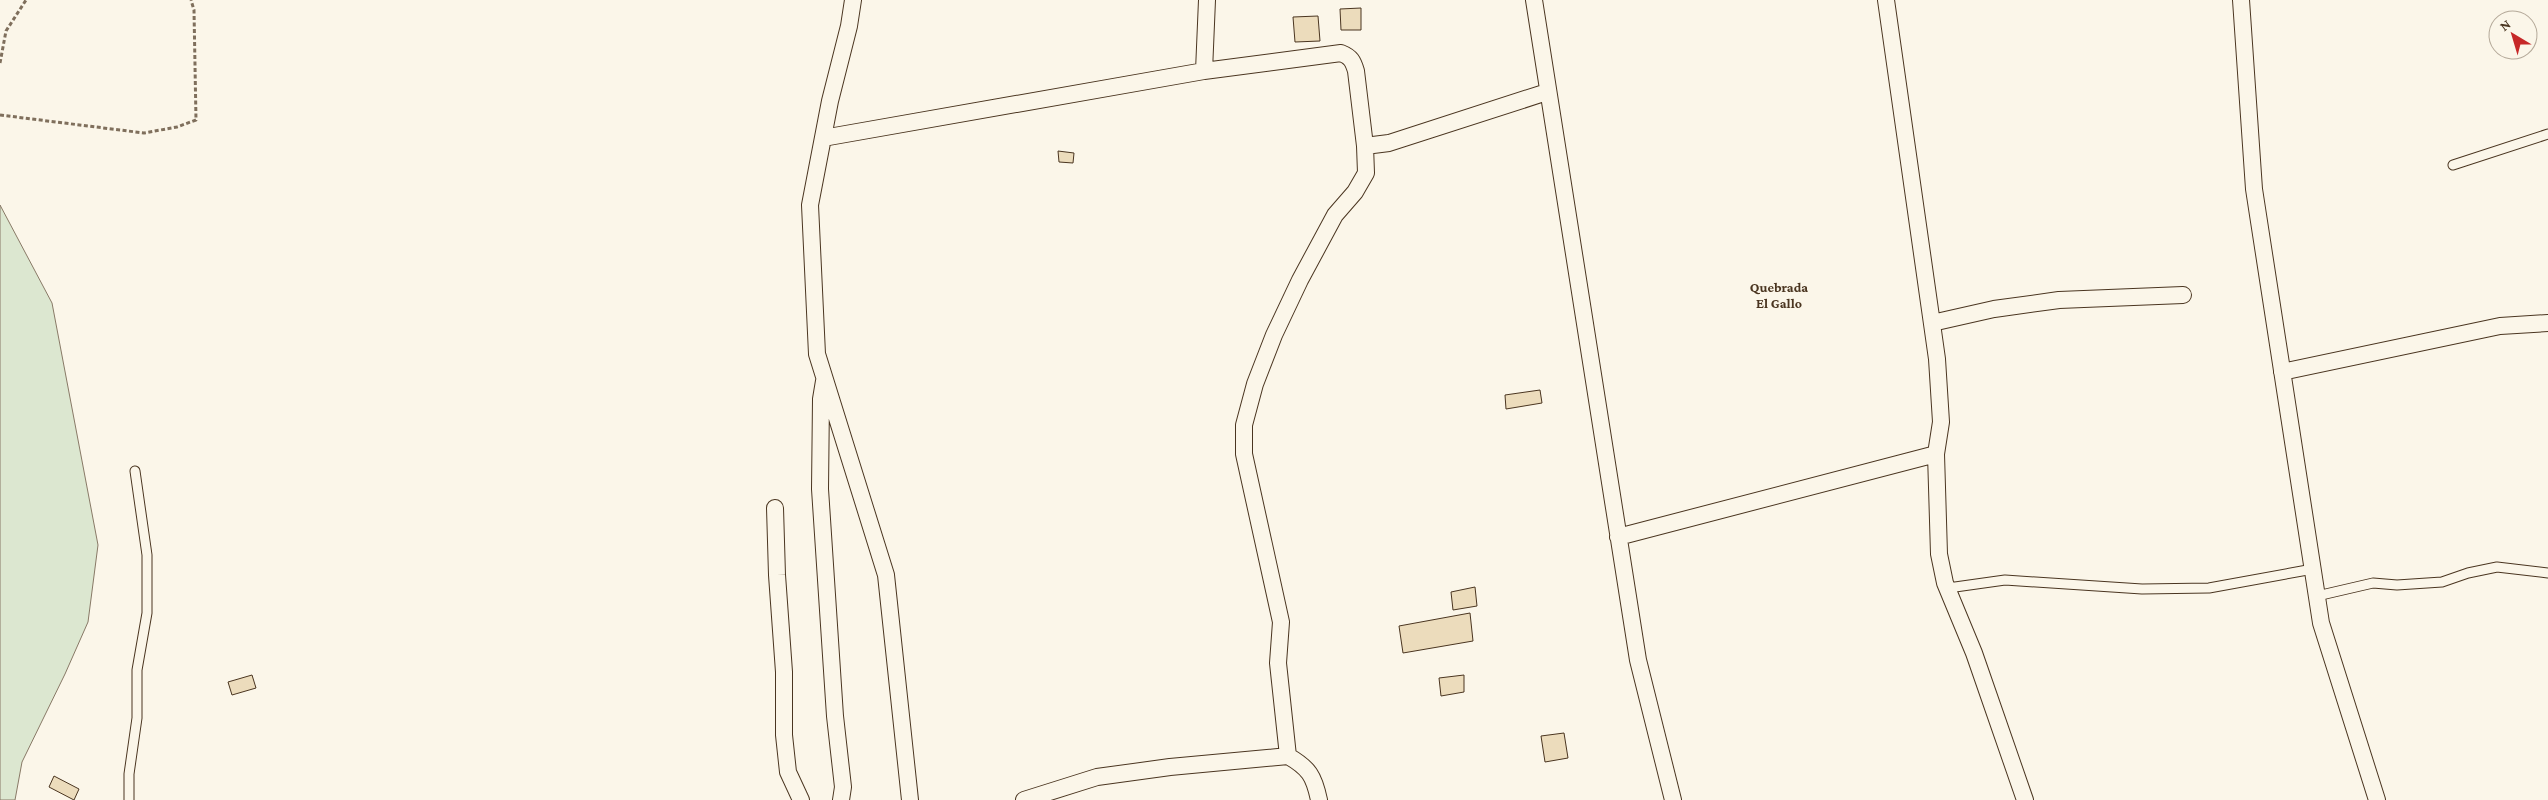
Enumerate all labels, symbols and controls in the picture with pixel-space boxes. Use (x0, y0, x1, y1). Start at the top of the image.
north arrow (2488, 10, 2538, 60)
text: N (2496, 15, 2514, 34)
district label: Quebrada El Gallo (1750, 279, 1808, 311)

